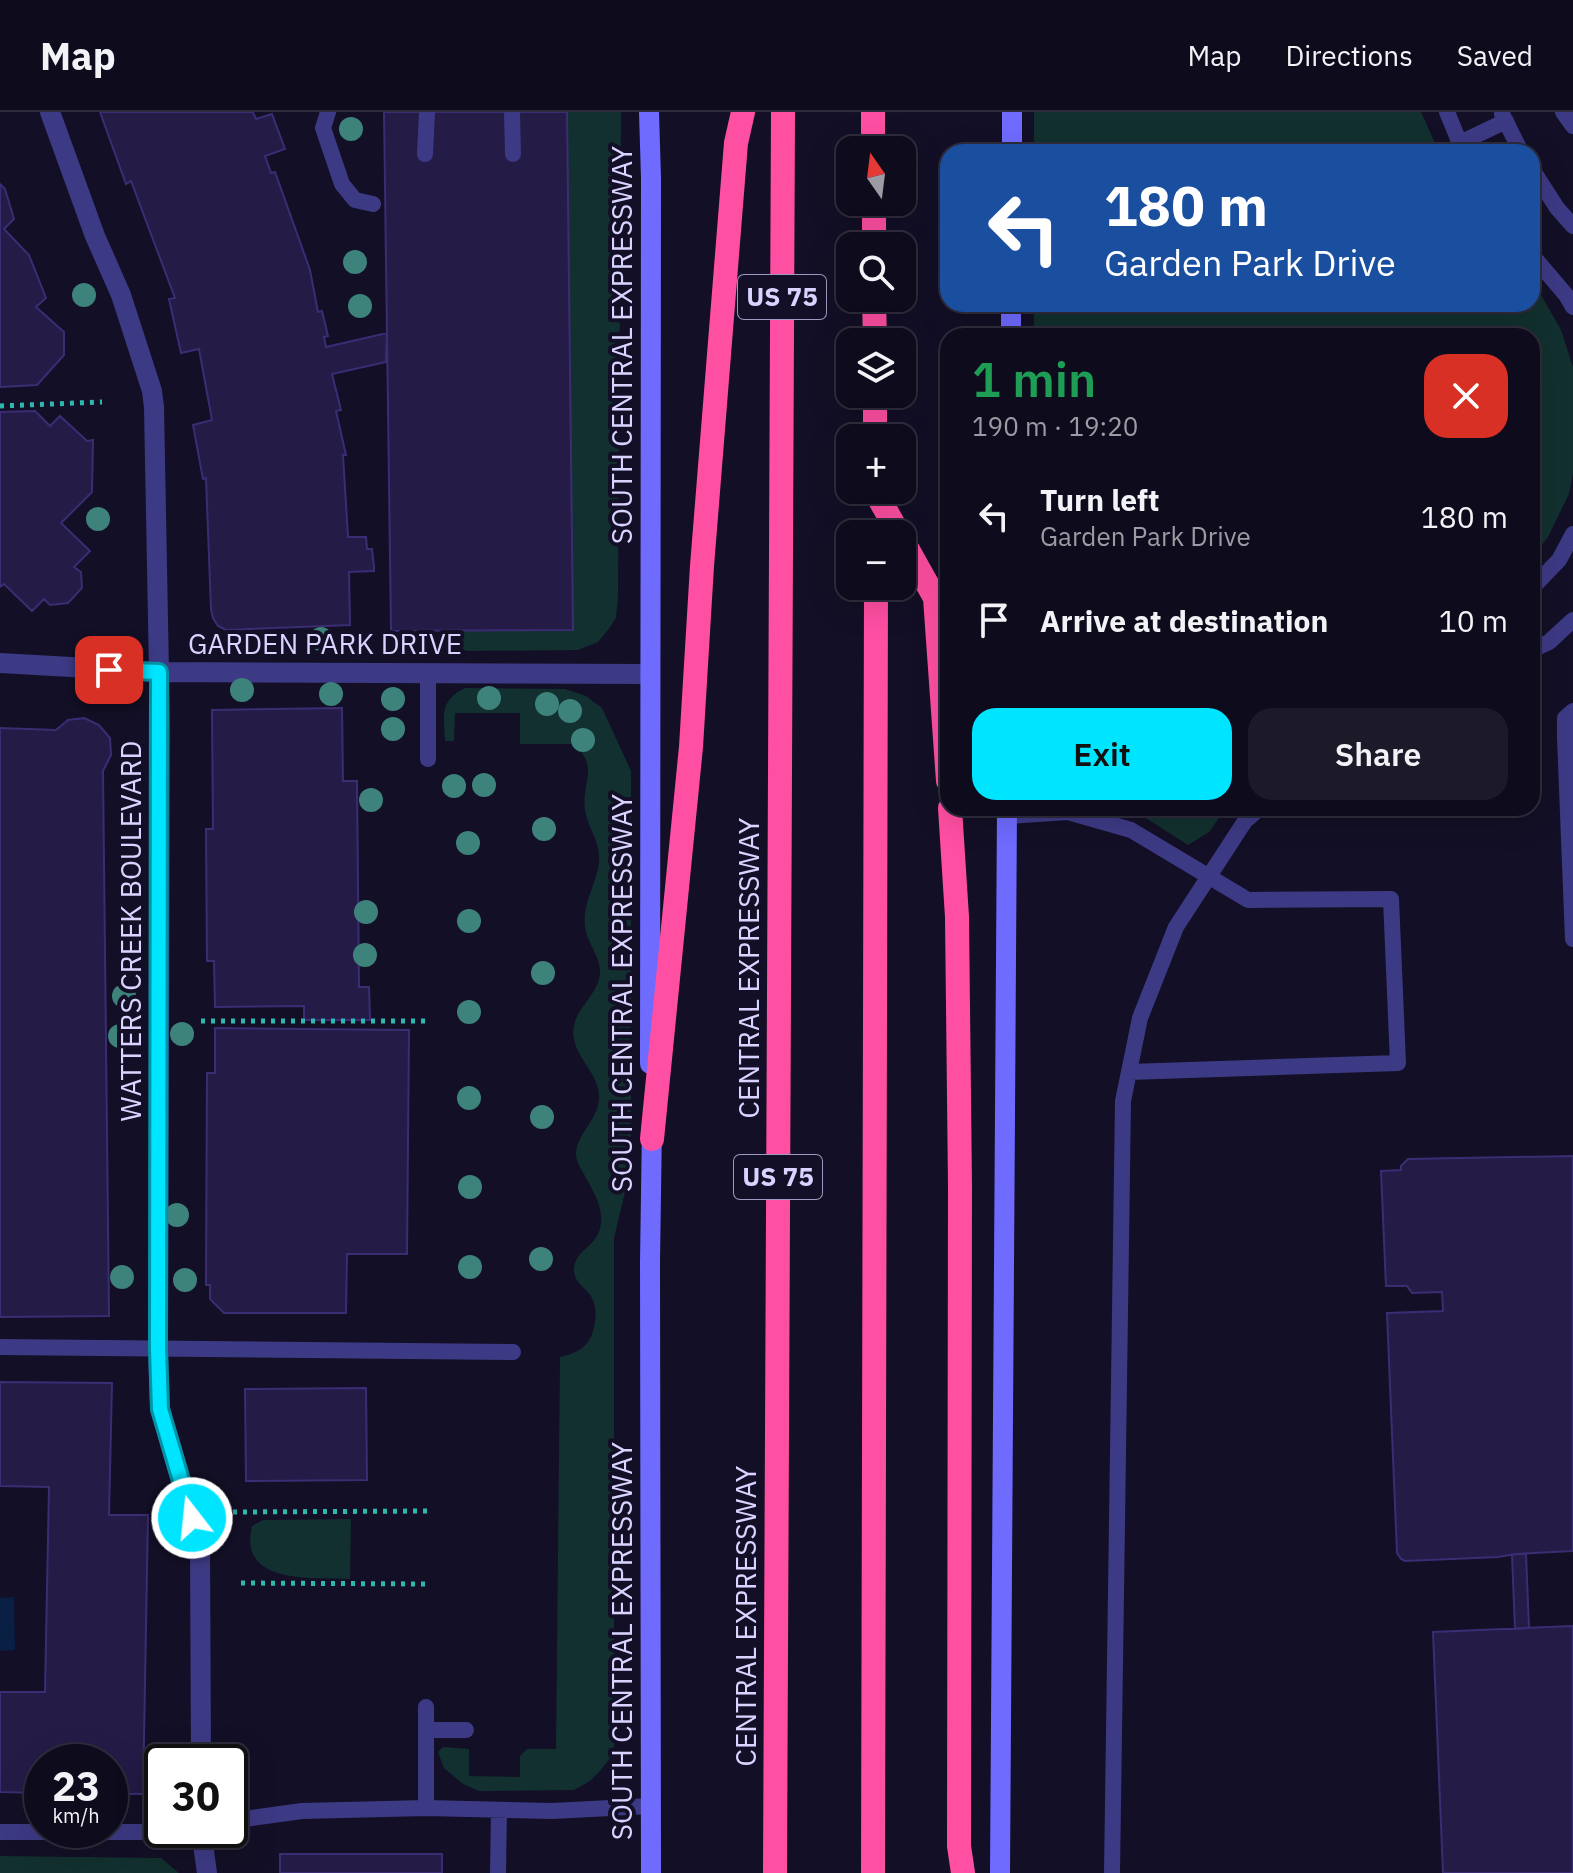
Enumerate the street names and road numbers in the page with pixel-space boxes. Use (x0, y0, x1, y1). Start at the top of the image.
street label: SOUTH CENTRAL EXPRESSWAY (603, 145, 640, 544)
road number: US 75 (738, 275, 826, 319)
street label: GARDEN PARK DRIVE (188, 625, 462, 662)
street label: WATTERS CREEK BOULEVARD (112, 741, 149, 1121)
street label: SOUTH CENTRAL EXPRESSWAY (603, 793, 640, 1192)
street label: CENTRAL EXPRESSWAY (730, 817, 767, 1118)
road number: US 75 (734, 1155, 822, 1199)
street label: SOUTH CENTRAL EXPRESSWAY (603, 1441, 640, 1840)
street label: CENTRAL EXPRESSWAY (727, 1465, 764, 1766)

